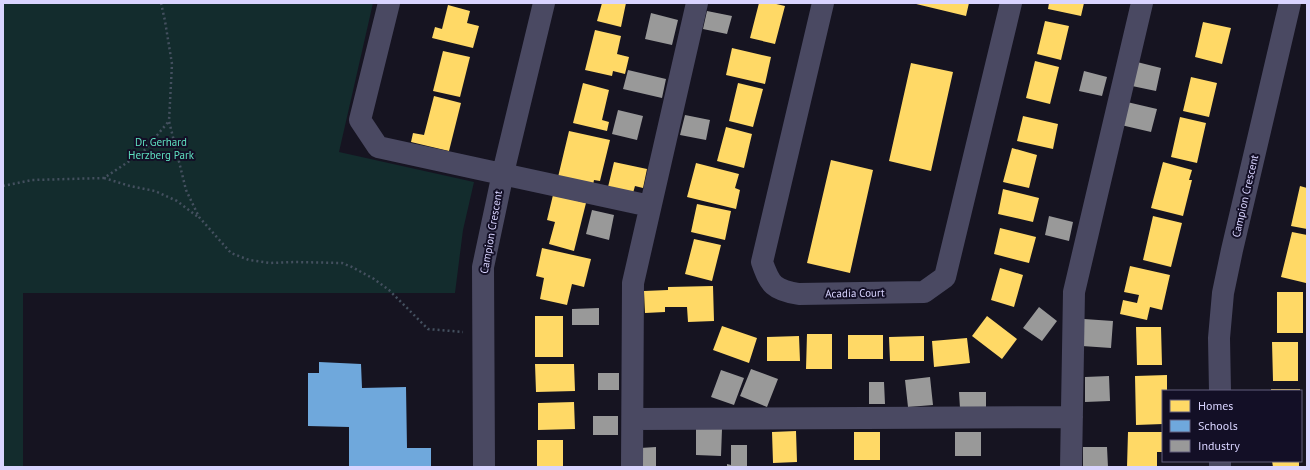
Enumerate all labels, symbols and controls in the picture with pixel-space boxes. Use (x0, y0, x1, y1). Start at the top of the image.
park label: Dr. Gerhard Herzberg Park (128, 135, 195, 162)
street label: Campion Crescent (1229, 153, 1261, 239)
street label: Campion Crescent (477, 189, 505, 275)
street label: Acadia Court (825, 285, 885, 301)
legend (1162, 390, 1302, 462)
text: Homes (1198, 398, 1233, 413)
text: Schools (1198, 418, 1238, 433)
text: Industry (1198, 438, 1240, 453)

